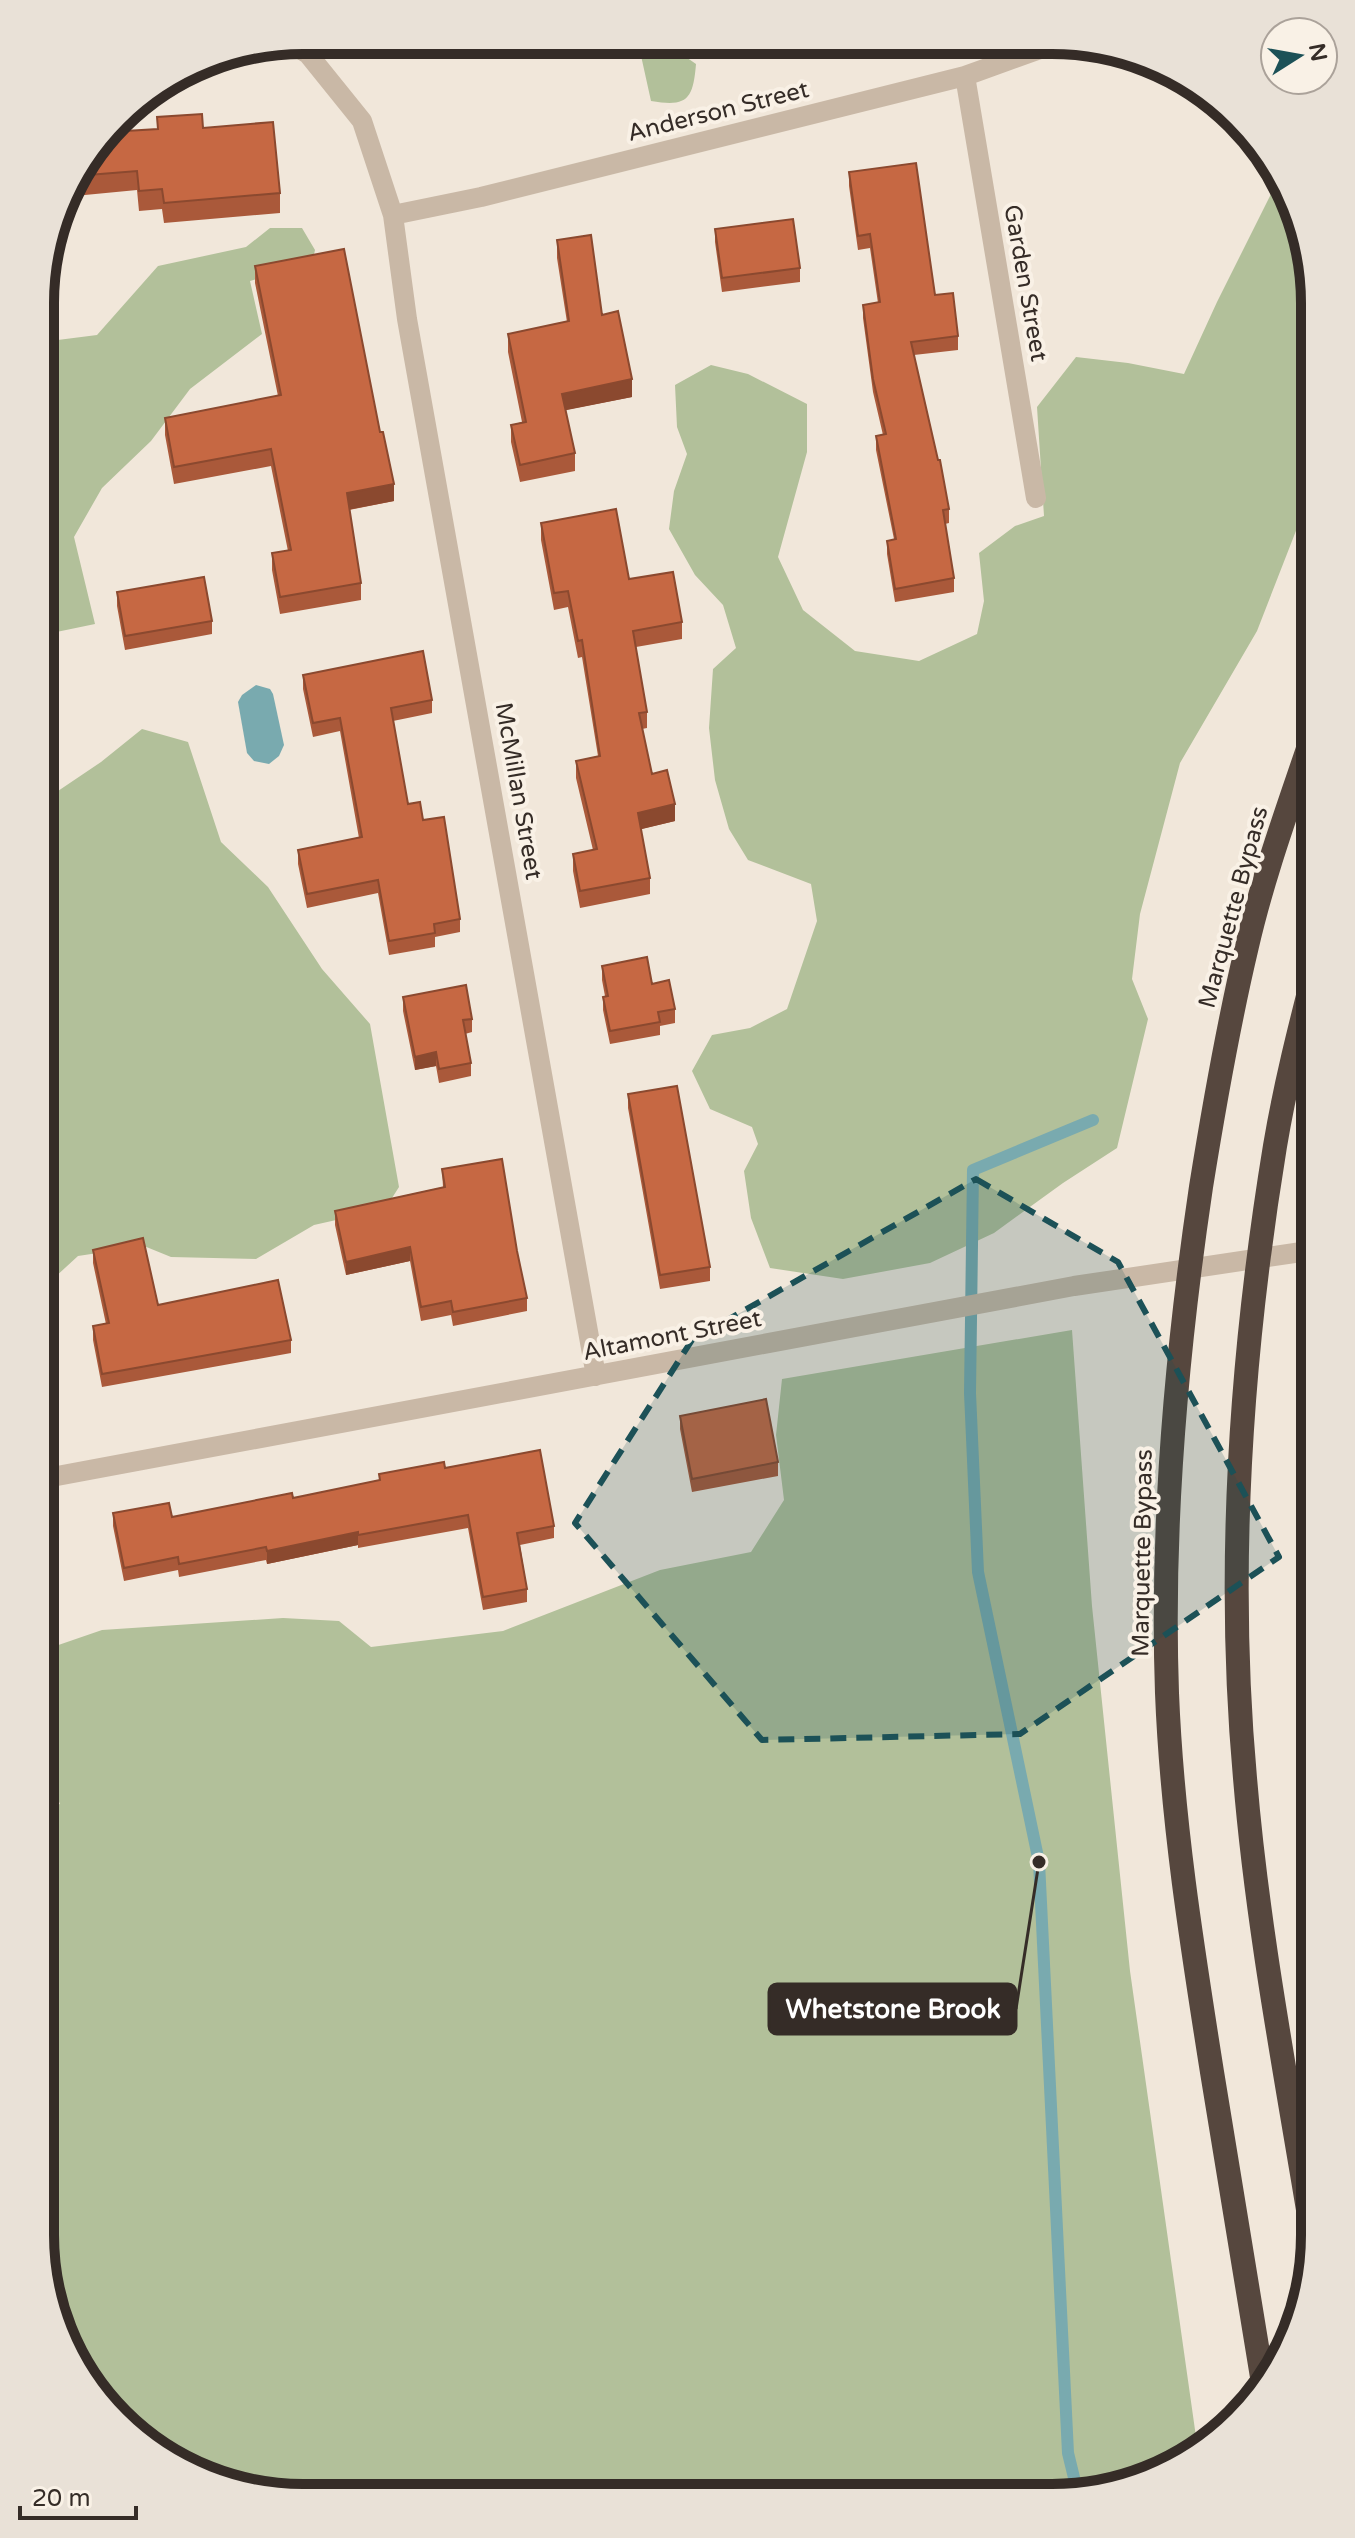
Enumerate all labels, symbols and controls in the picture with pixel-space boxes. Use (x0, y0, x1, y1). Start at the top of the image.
north arrow (1259, 16, 1339, 96)
text: N (1303, 41, 1332, 64)
street label: Anderson Street (624, 75, 812, 148)
street label: Garden Street (997, 202, 1054, 364)
street label: McMillan Street (489, 700, 548, 882)
street label: Marquette Bypass (1193, 803, 1274, 1011)
street label: Altamont Street (580, 1304, 764, 1367)
street label: Marquette Bypass (1126, 1449, 1159, 1657)
callout: Whetstone Brook (769, 1984, 1016, 2034)
text: Whetstone Brook (785, 1994, 1001, 2025)
scale bar (20, 2470, 136, 2520)
text: 20 m (32, 2484, 90, 2513)

